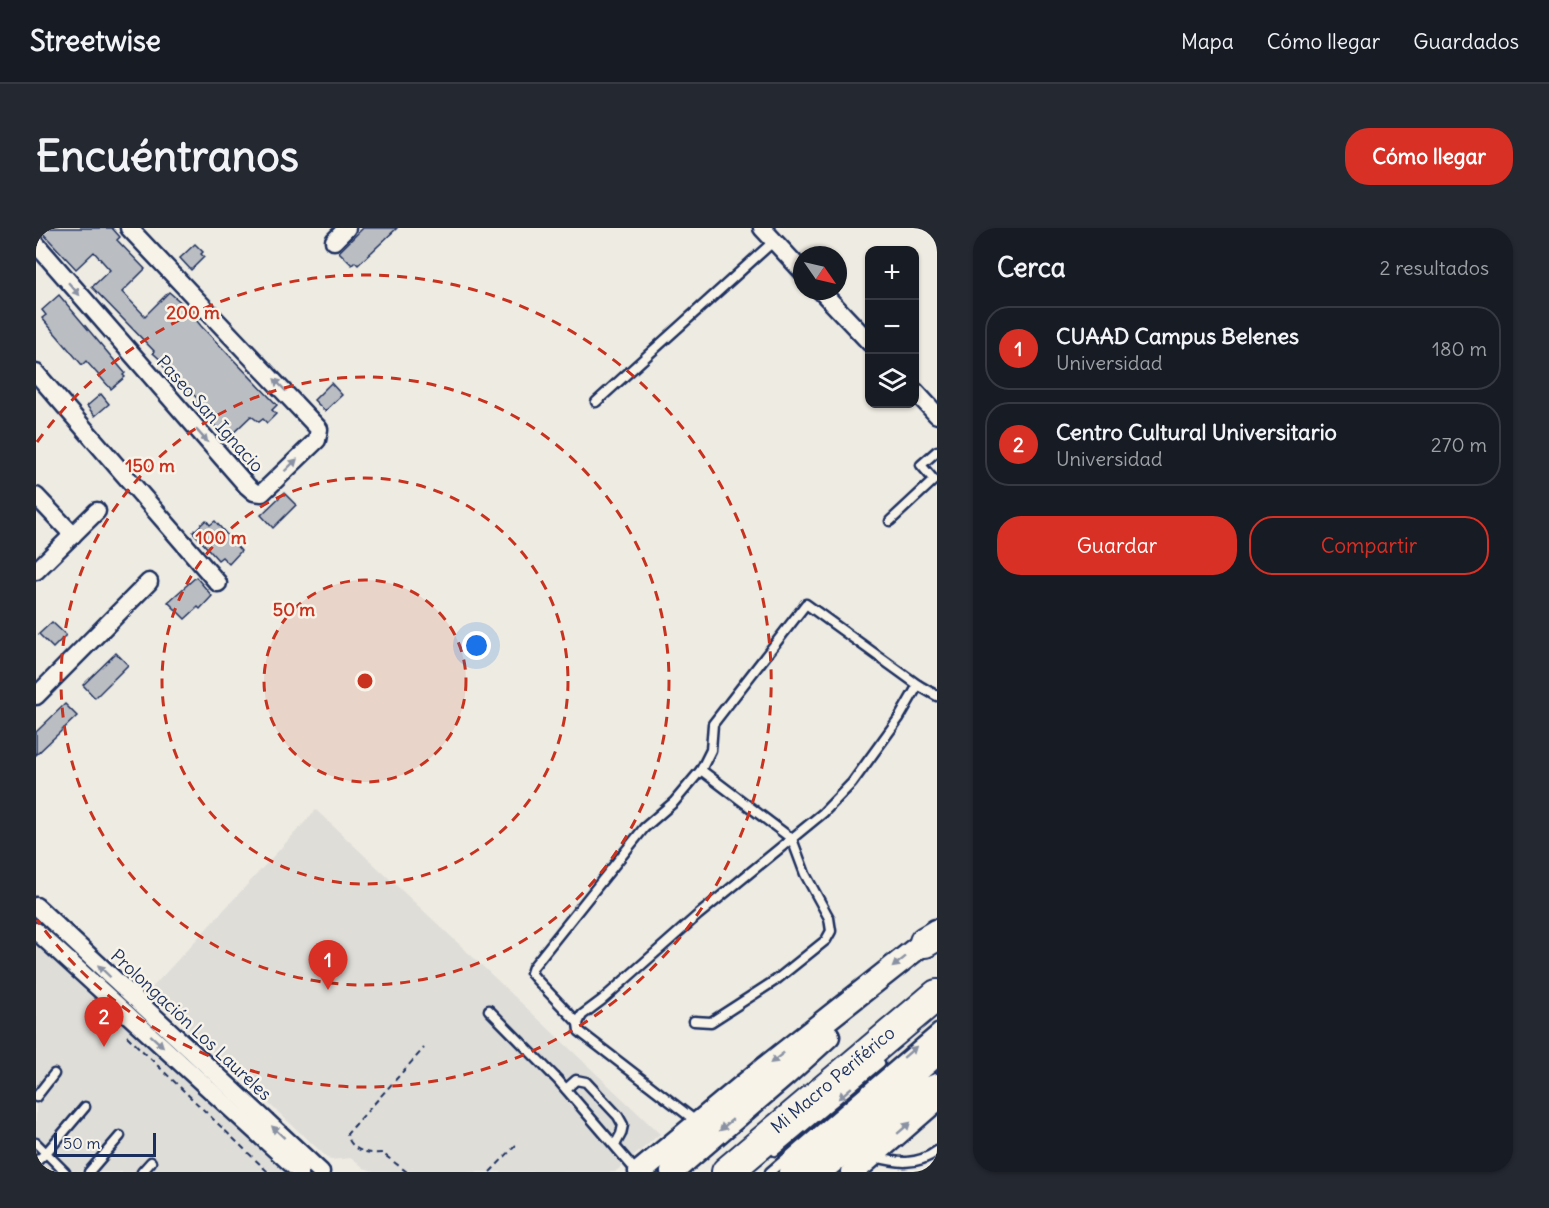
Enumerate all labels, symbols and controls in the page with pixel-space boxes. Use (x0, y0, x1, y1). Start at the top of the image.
text: Streetwise (30, 23, 161, 59)
text: Mapa (1181, 28, 1234, 55)
text: Cómo llegar (1267, 28, 1380, 55)
text: Guardados (1413, 28, 1519, 55)
button: Cómo llegar (1345, 128, 1513, 185)
text: Encuéntranos (36, 130, 299, 182)
north arrow (793, 246, 847, 300)
map controls (865, 246, 919, 408)
button: + (865, 246, 919, 300)
text: Cerca (997, 251, 1066, 284)
text: 2 resultados (1380, 255, 1489, 280)
one-way arrow (67, 281, 81, 296)
button: − (865, 300, 919, 354)
text: 200 m (166, 301, 220, 324)
text: CUAAD Campus Belenes (1056, 322, 1299, 350)
text: 1 (1015, 336, 1022, 361)
text: 180 m (1432, 336, 1487, 361)
street label: Paseo San Ignacio (152, 350, 269, 477)
text: Universidad (1056, 350, 1163, 375)
button: layers (865, 354, 919, 408)
one-way arrow (273, 378, 287, 393)
text: Centro Cultural Universitario (1056, 418, 1337, 446)
one-way arrow (195, 428, 208, 443)
text: 2 (1013, 432, 1024, 457)
text: 270 m (1431, 432, 1487, 457)
text: Universidad (1056, 446, 1163, 471)
text: 150 m (125, 454, 175, 477)
one-way arrow (283, 459, 297, 473)
button: Guardar (997, 516, 1237, 575)
button: Compartir (1249, 516, 1489, 575)
text: 100 m (196, 526, 247, 549)
text: 50 m (273, 598, 315, 621)
your location (462, 631, 491, 660)
centre of rings (355, 671, 375, 691)
pin: 1 (308, 940, 348, 990)
street label: Prolongación Los Laureles (106, 944, 277, 1105)
one-way arrow (891, 956, 907, 969)
one-way arrow (97, 964, 112, 978)
pin: 2 (84, 998, 124, 1047)
street label: Mi Macro Periférico (766, 1021, 899, 1138)
one-way arrow (149, 1034, 164, 1047)
one-way arrow (902, 1046, 917, 1059)
one-way arrow (770, 1052, 785, 1064)
one-way arrow (838, 1086, 853, 1099)
one-way arrow (719, 1118, 734, 1131)
one-way arrow (896, 1122, 911, 1135)
one-way arrow (271, 1126, 286, 1139)
scale bar (54, 1130, 156, 1158)
text: 50 m (63, 1133, 101, 1153)

